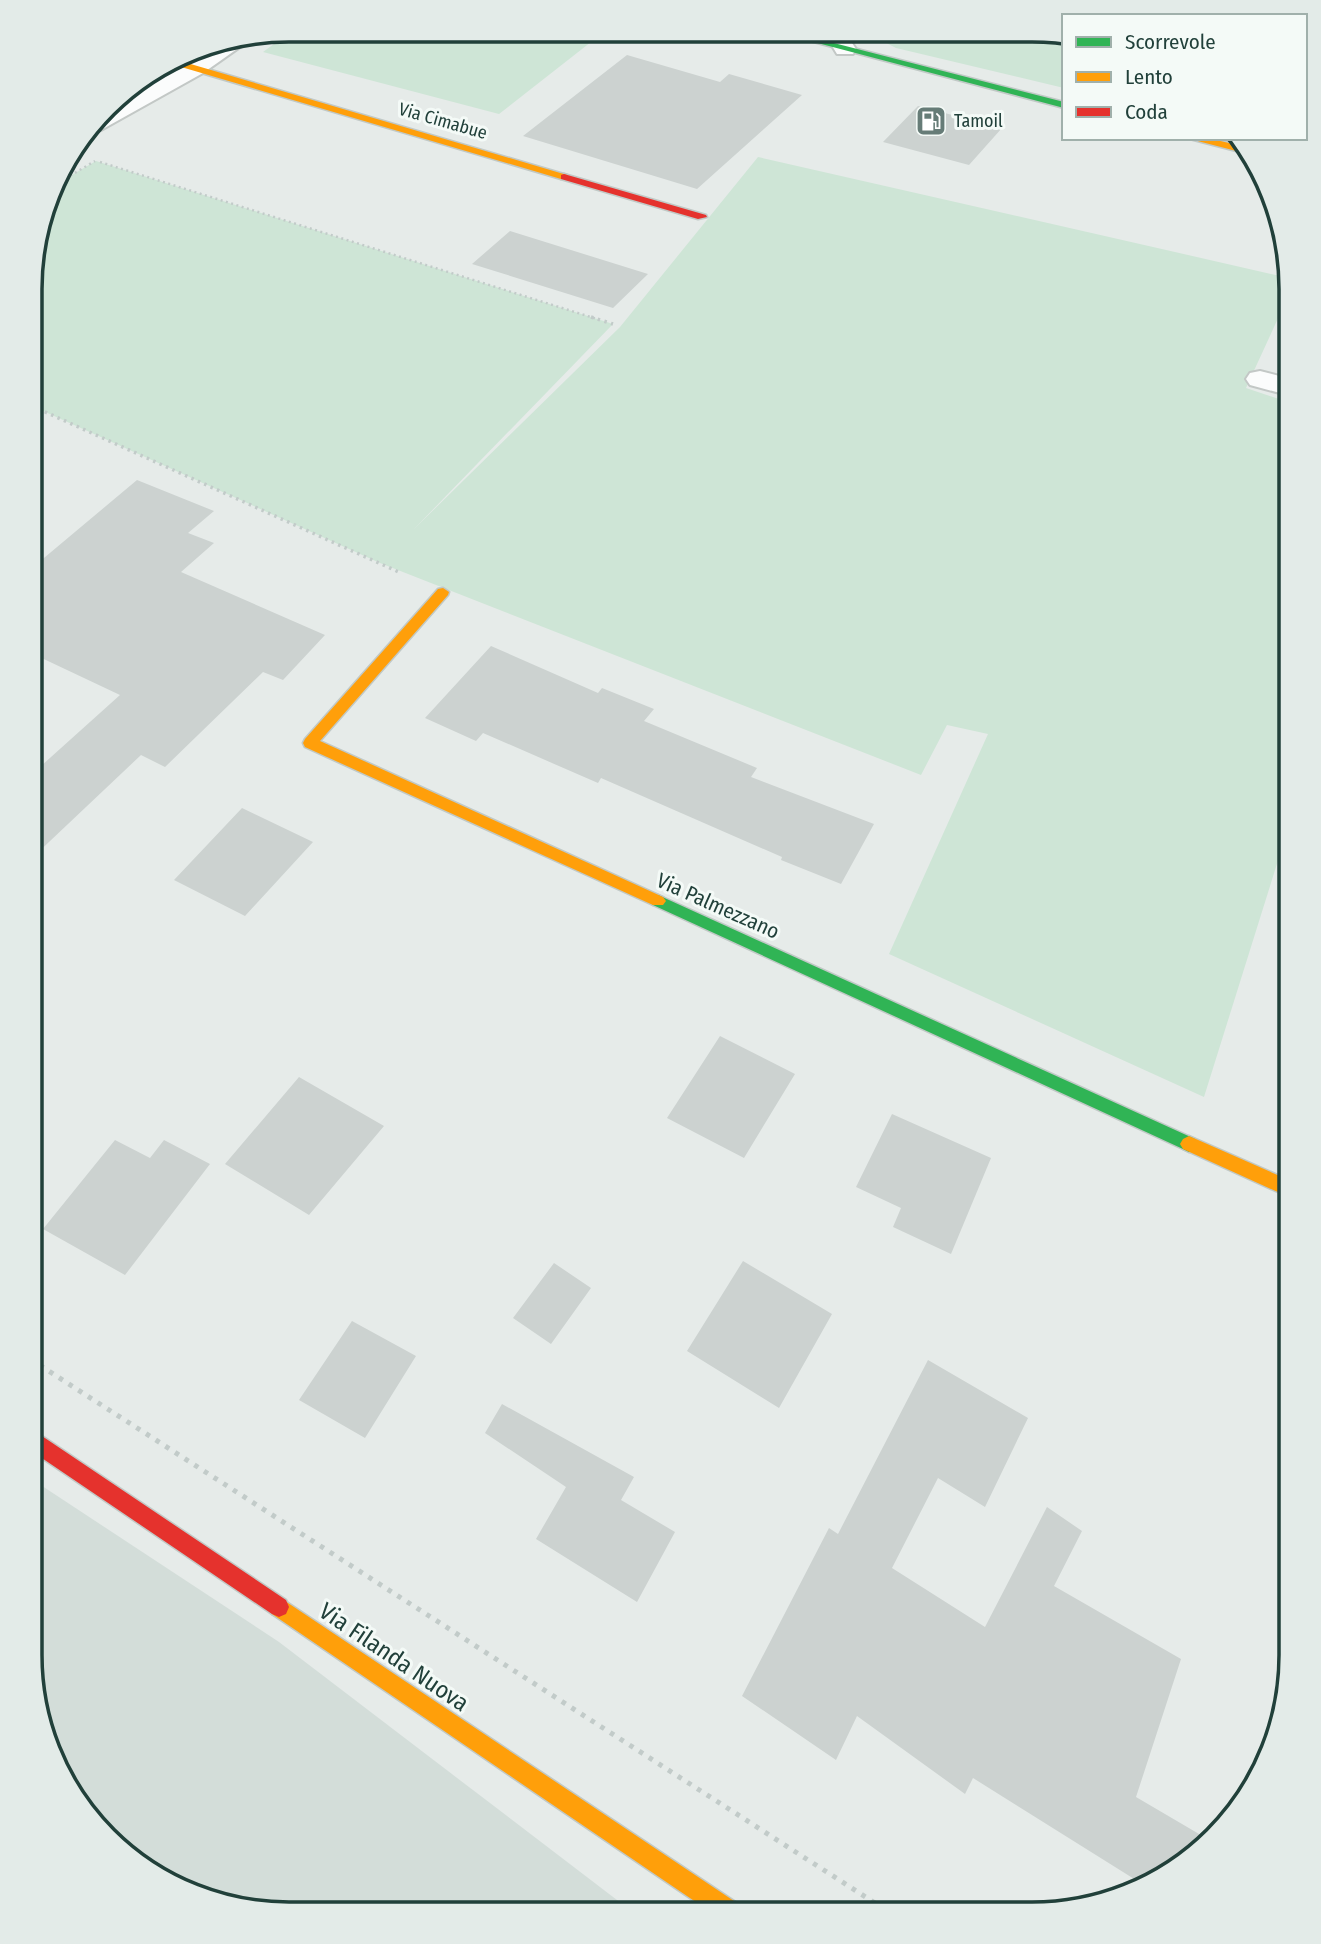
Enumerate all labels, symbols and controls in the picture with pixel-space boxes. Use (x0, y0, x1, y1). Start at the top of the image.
legend (1062, 14, 1307, 140)
text: Scorrevole (1125, 29, 1216, 55)
text: Lento (1125, 64, 1173, 90)
street label: Via Cimabue (396, 98, 490, 144)
text: Coda (1125, 99, 1168, 125)
fuel station icon: Tamoil (914, 104, 948, 138)
place label: Tamoil (954, 110, 1003, 132)
street label: Via Palmezzano (652, 867, 784, 945)
street label: Via Filanda Nuova (314, 1597, 474, 1717)

